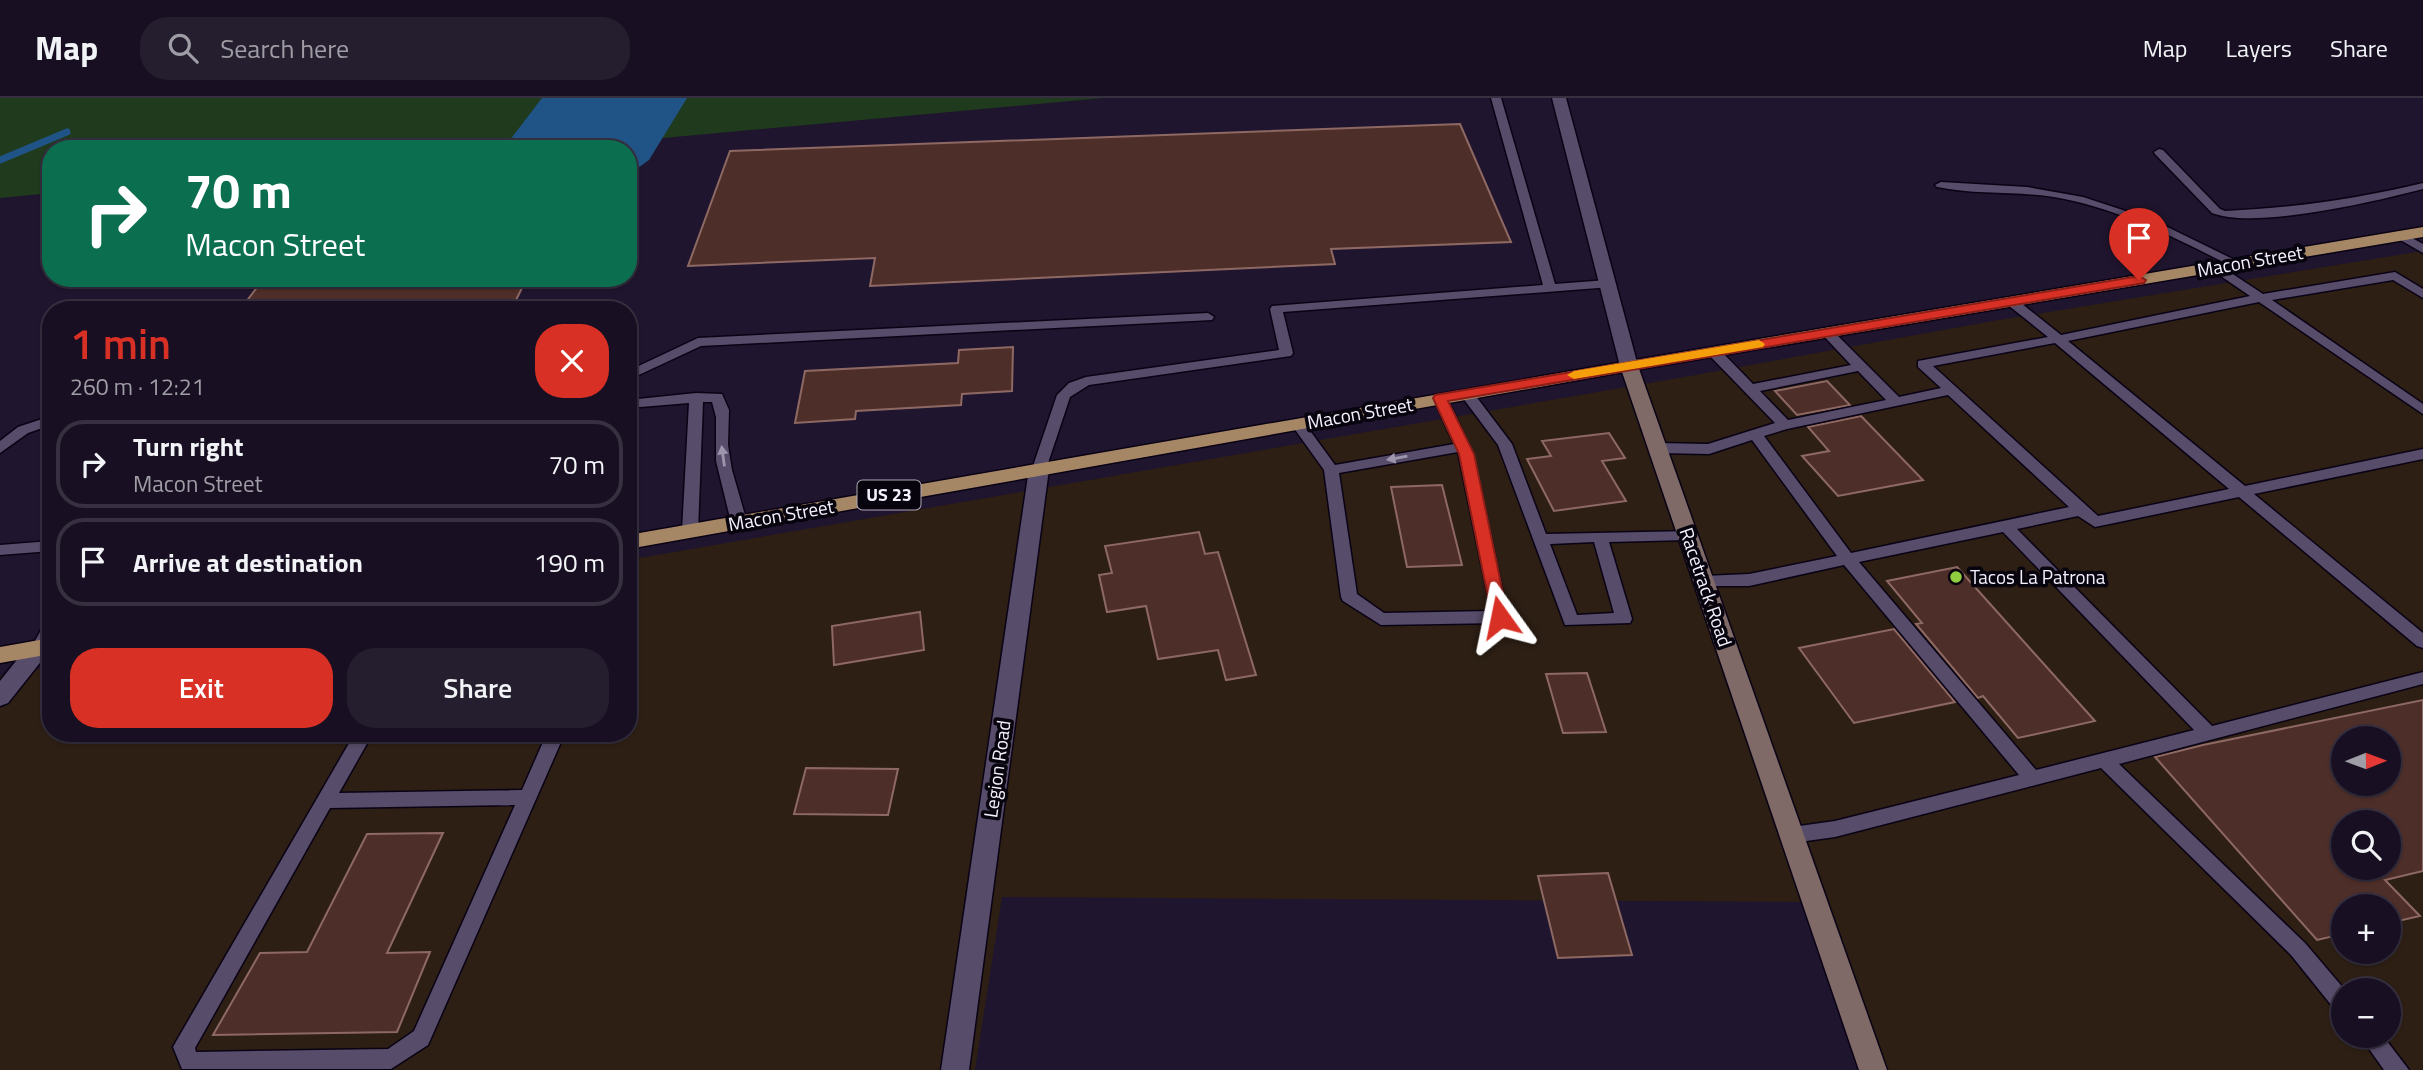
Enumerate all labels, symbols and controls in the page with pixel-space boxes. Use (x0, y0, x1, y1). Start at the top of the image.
search box (140, 17, 630, 80)
text: Map (35, 23, 98, 73)
icon: search (164, 29, 202, 67)
text: Search here (220, 29, 349, 68)
text: Map (2143, 30, 2188, 66)
text: Layers (2226, 30, 2292, 66)
text: Share (2330, 30, 2388, 66)
text: 70 m (185, 152, 292, 227)
icon: right (70, 168, 161, 259)
pin (2109, 208, 2169, 280)
icon: arrive (2120, 219, 2158, 257)
text: Macon Street (185, 220, 365, 268)
street label: Macon Street (2195, 237, 2305, 284)
text: 1 min (70, 311, 171, 375)
button: close (535, 324, 609, 398)
text: 260 m · 12:21 (70, 369, 205, 404)
street label: Macon Street (1305, 389, 1415, 436)
text: Turn right (133, 427, 244, 466)
icon: right (74, 445, 112, 483)
text: 70 m (548, 445, 605, 484)
one-way arrow (717, 445, 728, 467)
one-way arrow (1386, 453, 1408, 464)
text: Macon Street (133, 466, 263, 501)
road number: US 23 (858, 480, 920, 510)
street label: Macon Street (726, 491, 836, 538)
street label: Racetrack Road (1673, 523, 1740, 650)
icon: arrive (74, 543, 112, 581)
text: Arrive at destination (133, 543, 363, 582)
text: 190 m (534, 543, 605, 582)
place label: Tacos La Patrona (1970, 562, 2106, 591)
marker: Tacos La Patrona (1948, 569, 1964, 585)
position arrow (1463, 580, 1537, 654)
button: Exit (70, 648, 333, 728)
button: Share (347, 648, 609, 728)
street label: Legion Road (975, 718, 1018, 820)
north arrow (2331, 726, 2401, 796)
map controls (2331, 726, 2401, 1048)
button: search (2331, 810, 2401, 880)
button: + (2331, 894, 2401, 964)
button: − (2331, 978, 2401, 1048)

